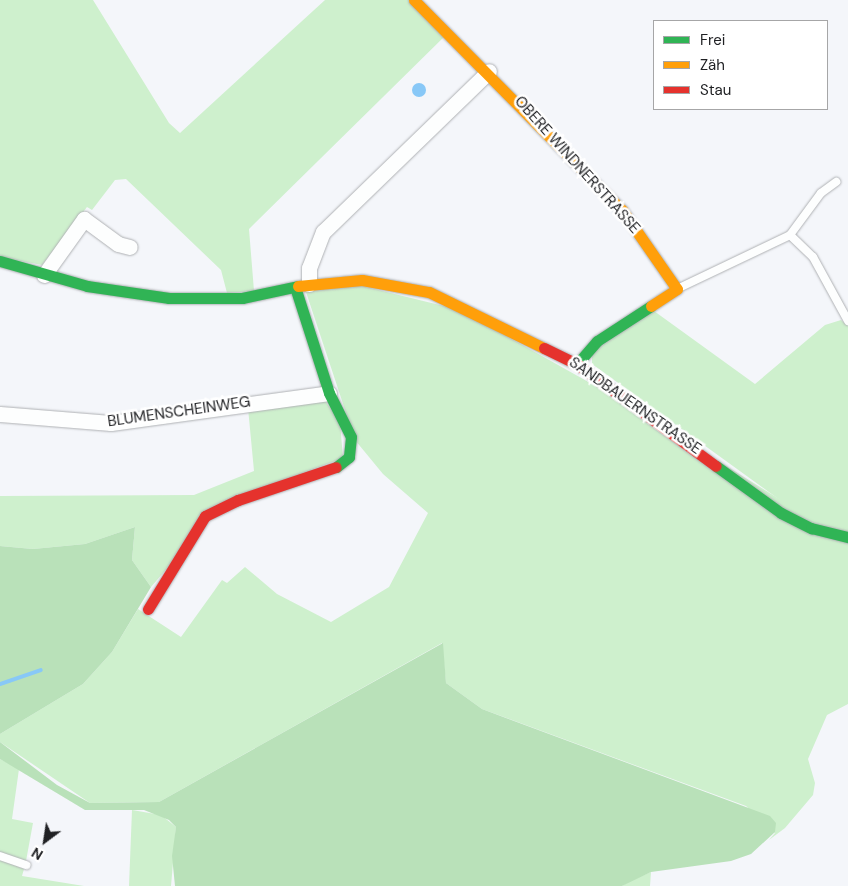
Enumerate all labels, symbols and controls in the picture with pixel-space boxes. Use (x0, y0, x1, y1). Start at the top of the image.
legend (653, 20, 828, 110)
text: Frei (700, 30, 725, 50)
text: Zäh (700, 55, 725, 75)
text: Stau (700, 80, 731, 100)
street label: OBERE WINDNERSTRASSE (511, 93, 643, 237)
street label: SANDBAUERNSTRASSE (566, 354, 704, 458)
street label: BLUMENSCHEINWEG (106, 393, 252, 431)
north arrow (20, 816, 70, 866)
text: N (28, 844, 46, 864)

